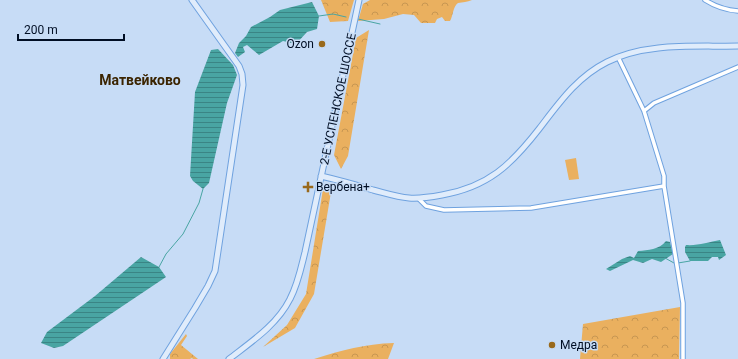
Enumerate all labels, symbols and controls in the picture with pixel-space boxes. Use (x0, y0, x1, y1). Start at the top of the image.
scale bar (18, 16, 124, 42)
text: 200 m (24, 23, 58, 37)
street label: 2-Е УСПЕНСКОЕ ШОССЕ (317, 32, 359, 166)
place label: Ozon (286, 37, 314, 51)
marker: Ozon (317, 39, 327, 49)
district label: Матвейково (99, 72, 181, 88)
place label: Вербена+ (316, 180, 370, 194)
marker: Вербена+ (303, 182, 313, 192)
place label: Медра (560, 338, 597, 352)
marker: Медра (547, 340, 557, 350)

